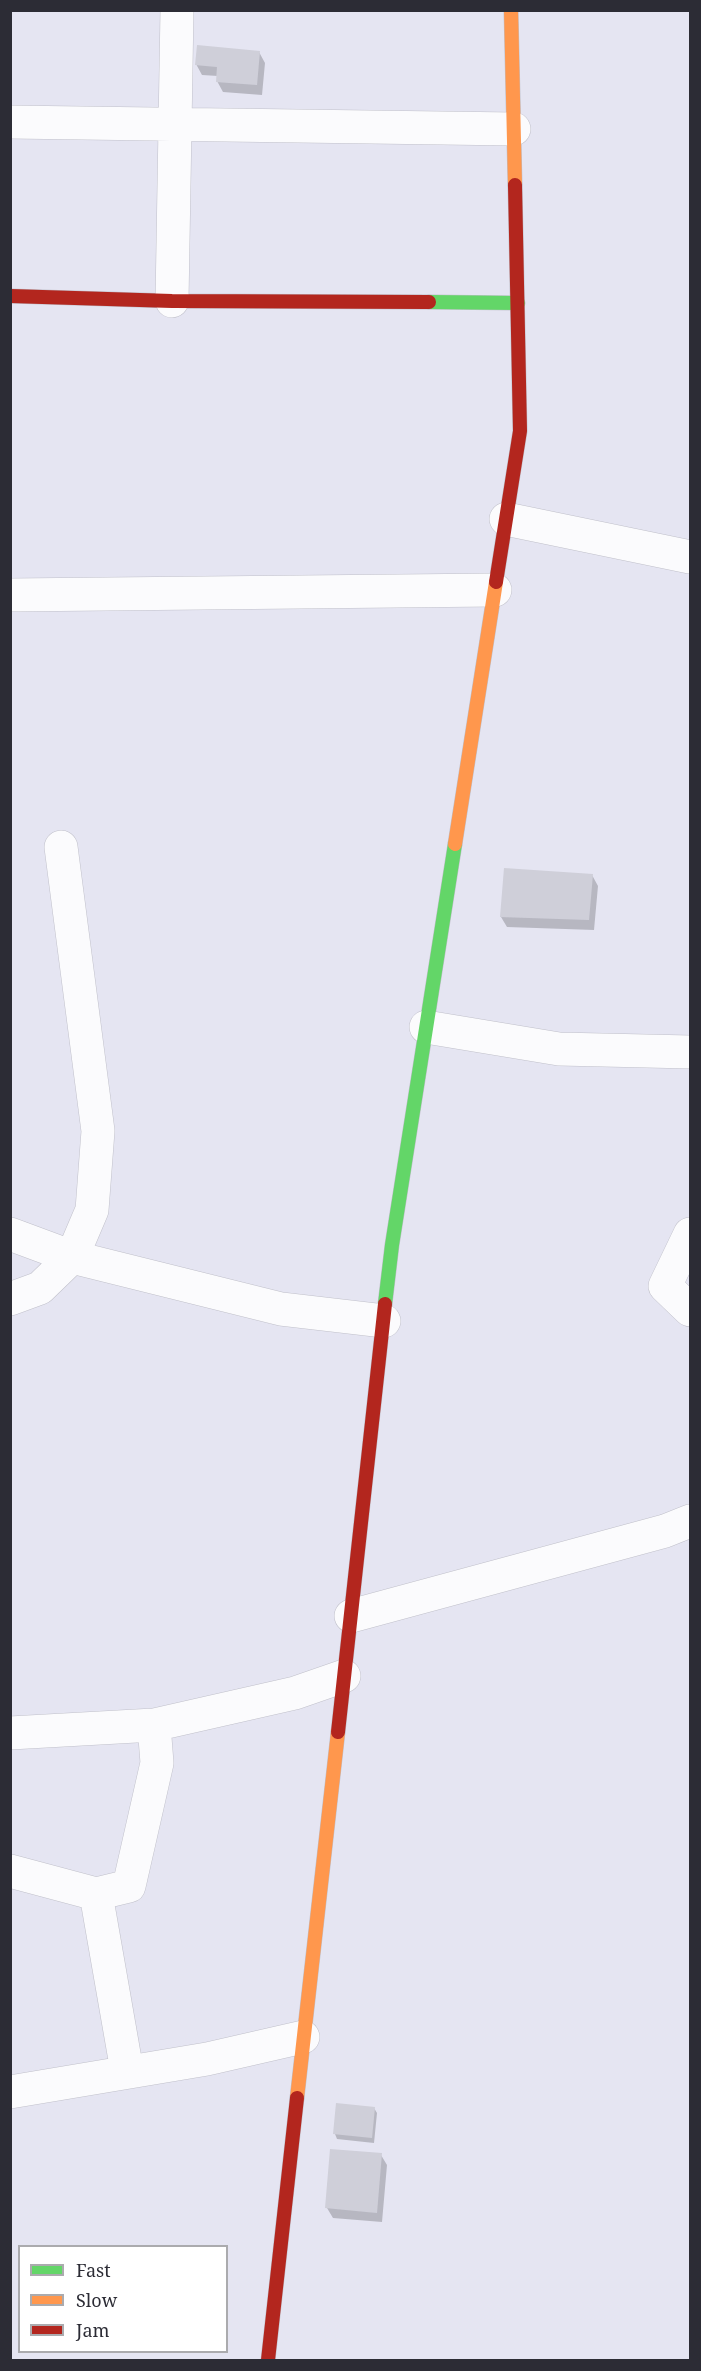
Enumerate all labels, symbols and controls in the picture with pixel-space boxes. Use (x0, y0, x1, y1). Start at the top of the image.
legend (18, 2245, 228, 2353)
text: Fast (76, 2258, 111, 2282)
text: Slow (76, 2288, 117, 2312)
text: Jam (76, 2318, 110, 2342)

